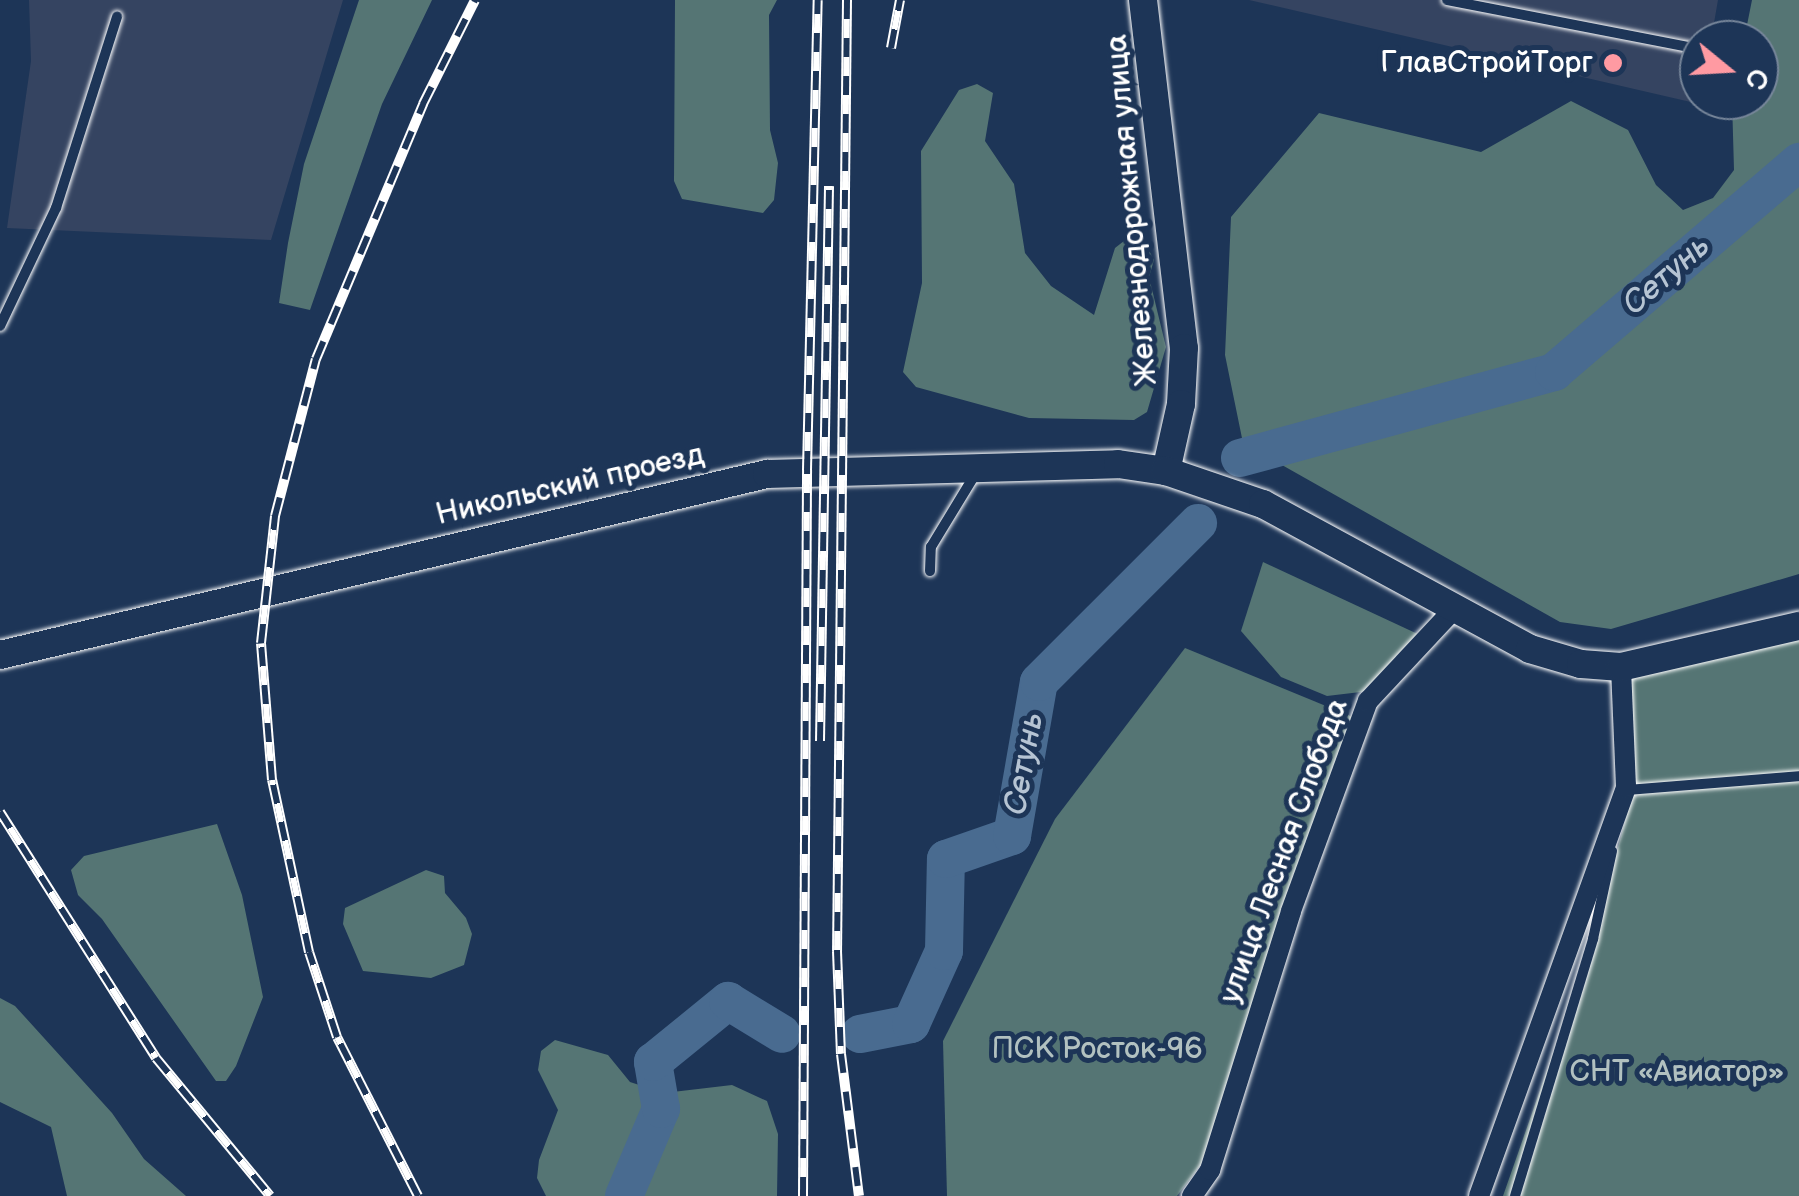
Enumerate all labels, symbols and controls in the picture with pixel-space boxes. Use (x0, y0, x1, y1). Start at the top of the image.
north arrow (1679, 20, 1779, 120)
street label: Железнодорожная улица (1099, 33, 1165, 387)
place label: ГлавСтройТорг (1380, 45, 1593, 81)
marker: ГлавСтройТорг (1602, 52, 1624, 74)
text: С (1737, 64, 1775, 93)
water label: Сетунь (1616, 228, 1718, 324)
street label: Никольский проезд (433, 437, 707, 533)
street label: улица Лесная Слобода (1212, 694, 1356, 1008)
water label: Сетунь (997, 710, 1053, 818)
park label: ПСК Росток-96 (991, 1031, 1203, 1067)
park label: СНТ «Авиатор» (1570, 1054, 1784, 1090)

